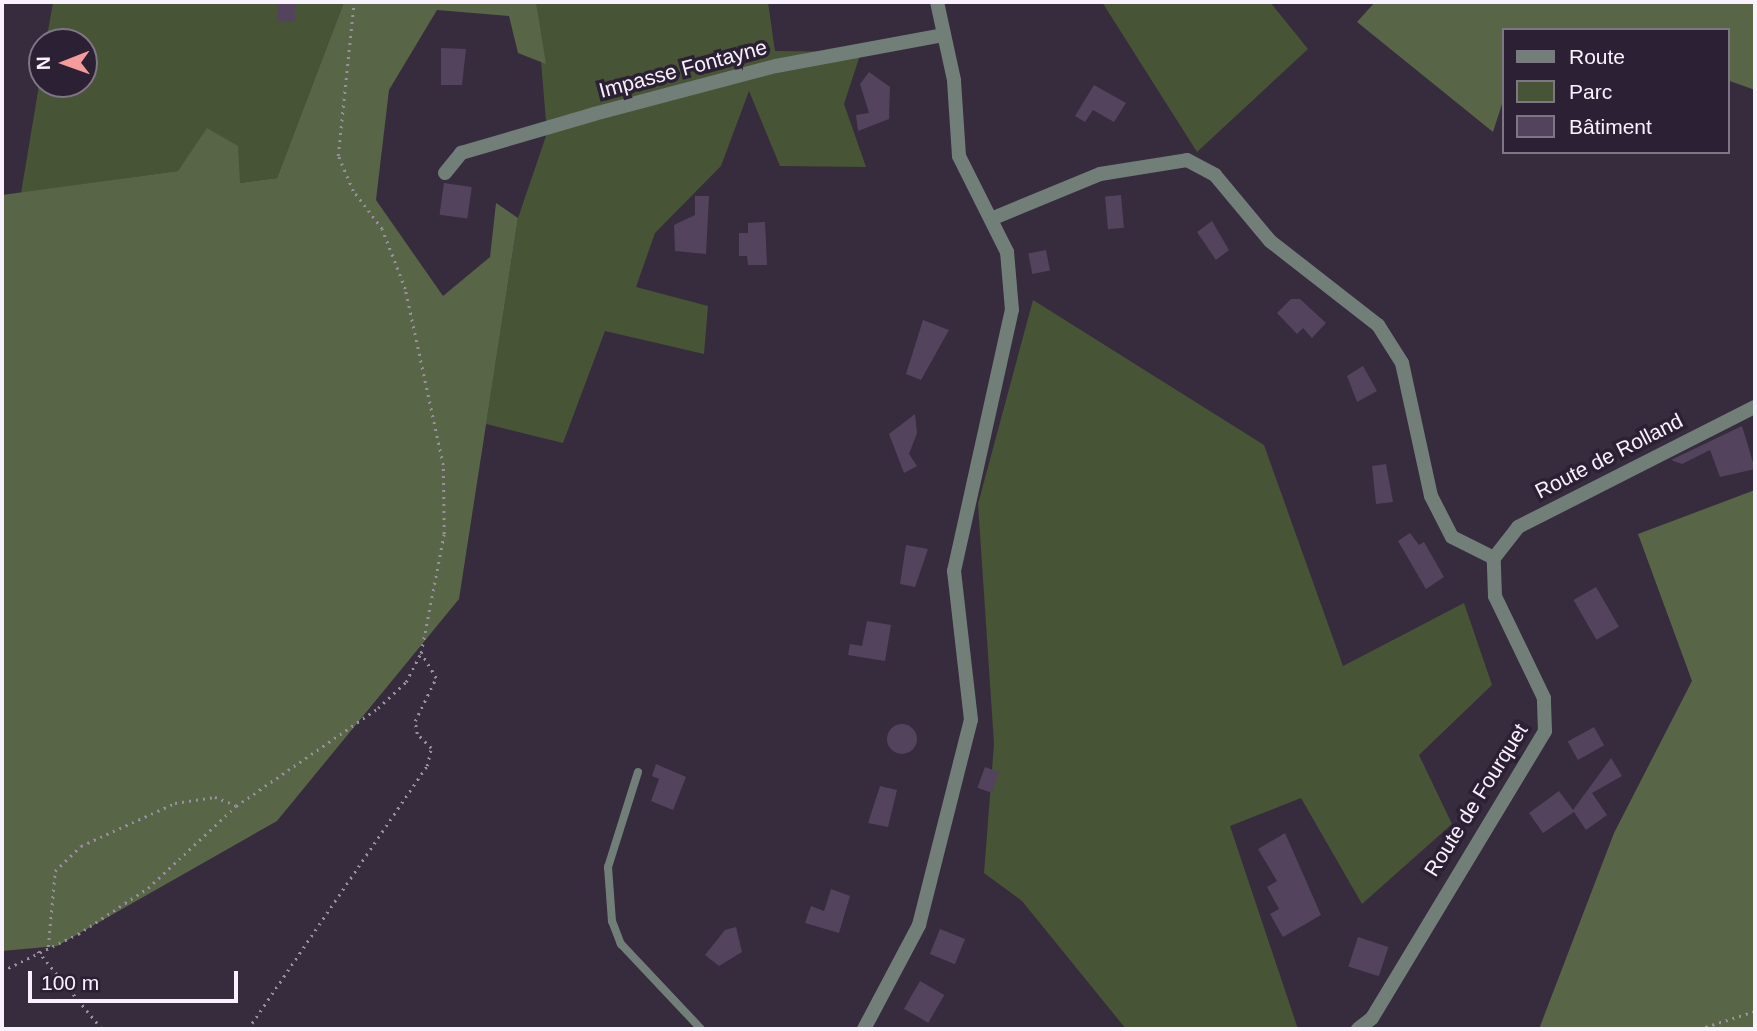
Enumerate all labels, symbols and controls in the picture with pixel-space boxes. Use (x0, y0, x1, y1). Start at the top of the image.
north arrow (28, 28, 98, 98)
legend (1502, 28, 1729, 154)
street label: Impasse Fontayne (596, 34, 770, 104)
text: Route (1569, 45, 1625, 68)
text: N (33, 56, 54, 70)
text: Parc (1569, 80, 1612, 103)
text: Bâtiment (1569, 115, 1652, 138)
street label: Route de Rolland (1531, 408, 1687, 504)
street label: Route de Fourquet (1419, 719, 1533, 881)
scale bar (32, 958, 242, 1002)
text: 100 m (41, 971, 99, 994)

